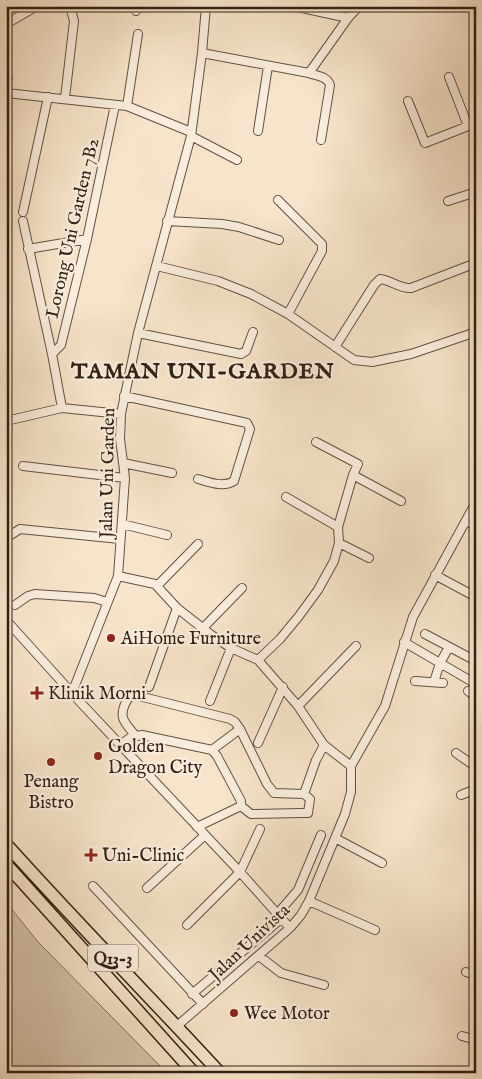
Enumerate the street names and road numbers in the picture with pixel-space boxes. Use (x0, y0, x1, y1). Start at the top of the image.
street label: Lorong Uni Garden 7B2 (42, 136, 105, 321)
street label: Jalan Uni Garden (96, 407, 121, 540)
street label: Jalan Univista (203, 899, 296, 988)
road number: Q13-3 (88, 944, 138, 971)

